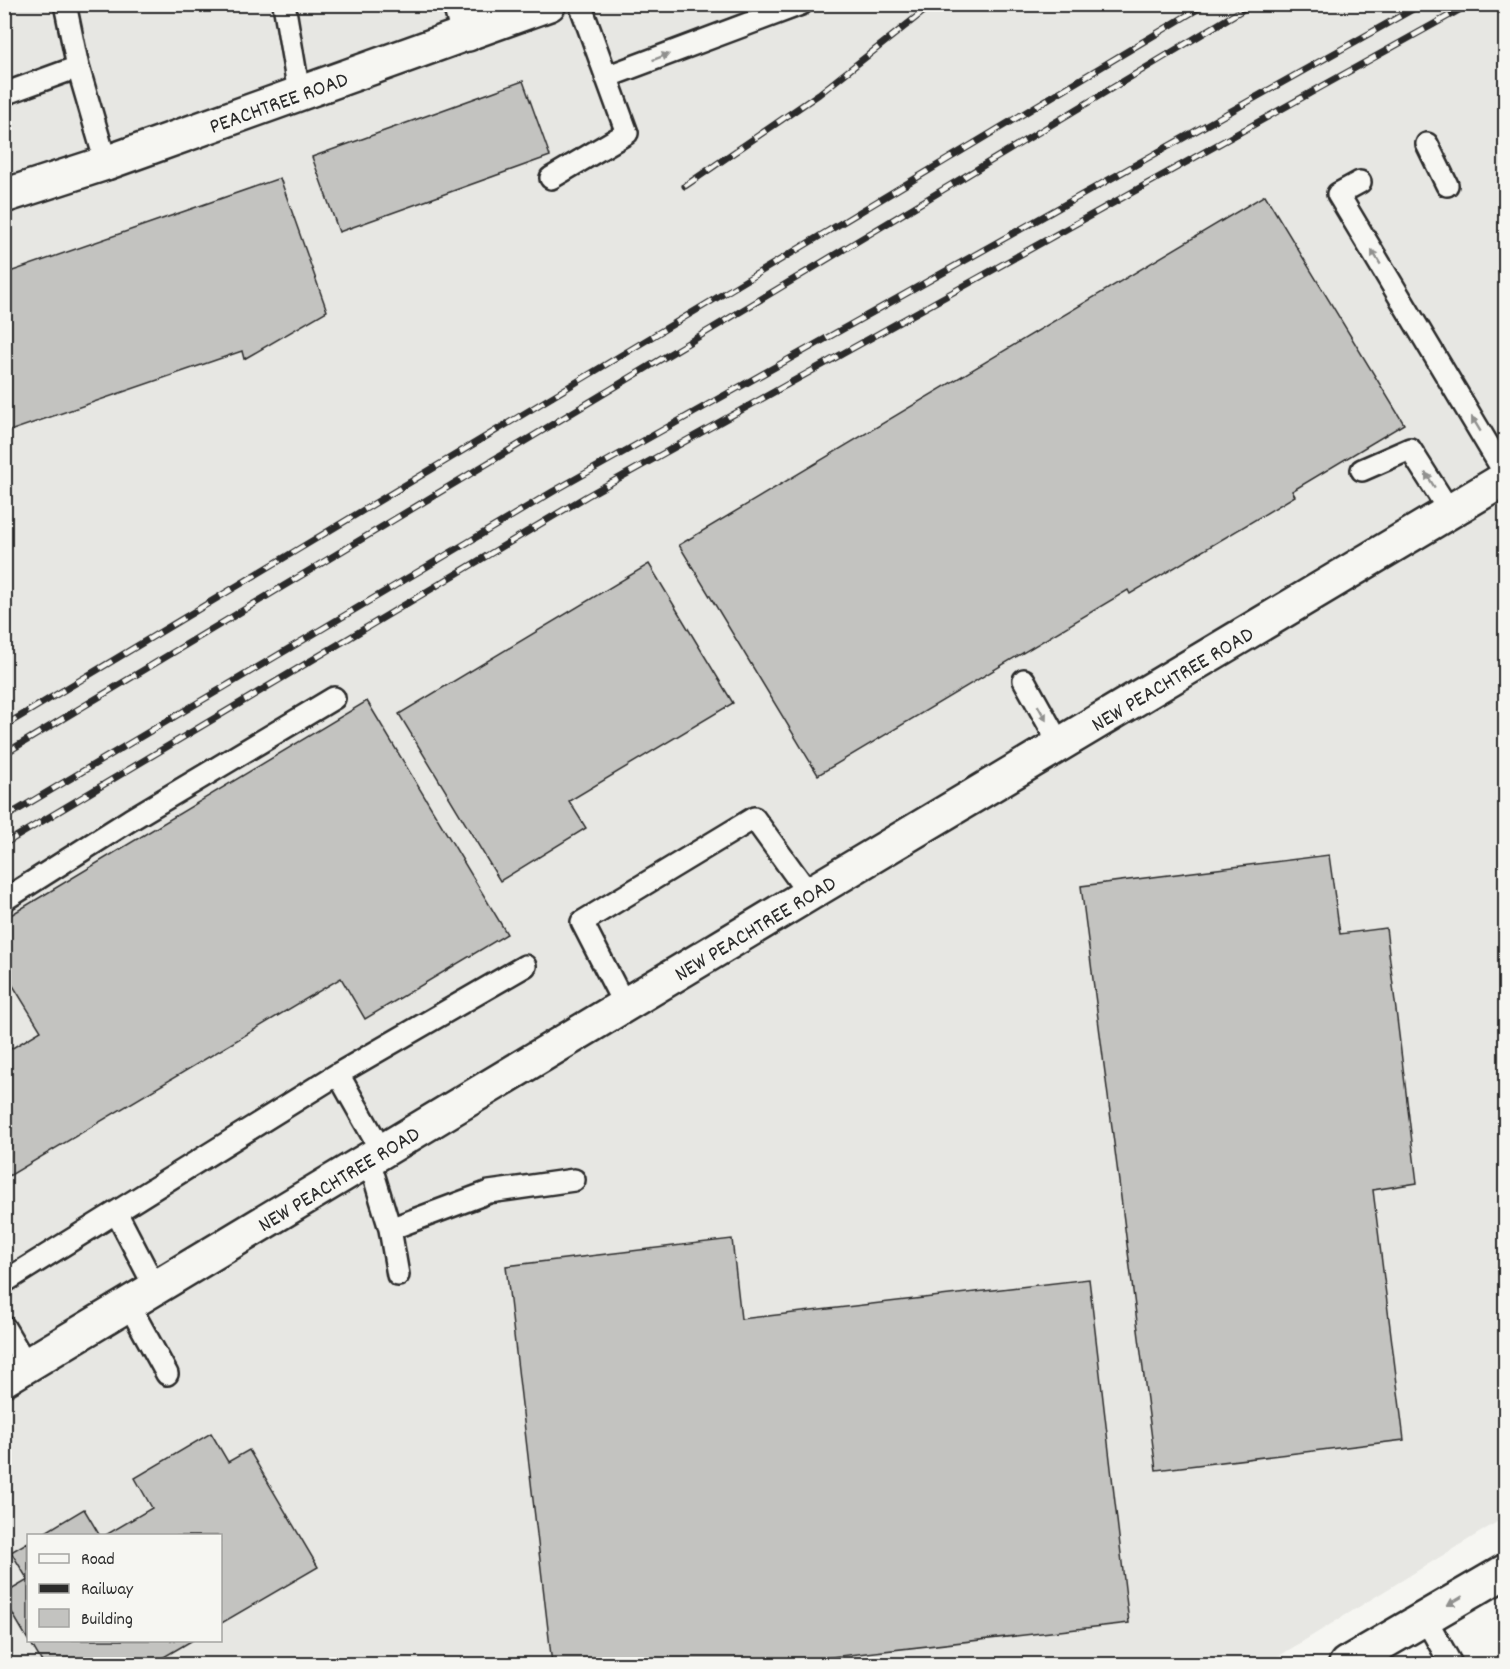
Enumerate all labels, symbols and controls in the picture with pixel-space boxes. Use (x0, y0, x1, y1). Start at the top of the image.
one-way arrow (652, 52, 670, 61)
street label: PEACHTREE ROAD (206, 65, 353, 144)
one-way arrow (1370, 249, 1381, 265)
one-way arrow (1470, 416, 1481, 432)
one-way arrow (1424, 472, 1435, 488)
street label: NEW PEACHTREE ROAD (1086, 620, 1260, 741)
one-way arrow (1037, 704, 1047, 721)
street label: NEW PEACHTREE ROAD (669, 869, 843, 991)
street label: NEW PEACHTREE ROAD (253, 1120, 427, 1241)
legend (27, 1534, 222, 1642)
text: Road (81, 1548, 115, 1573)
text: Railway (81, 1578, 134, 1603)
one-way arrow (1447, 1595, 1463, 1606)
text: Building (81, 1608, 133, 1633)

